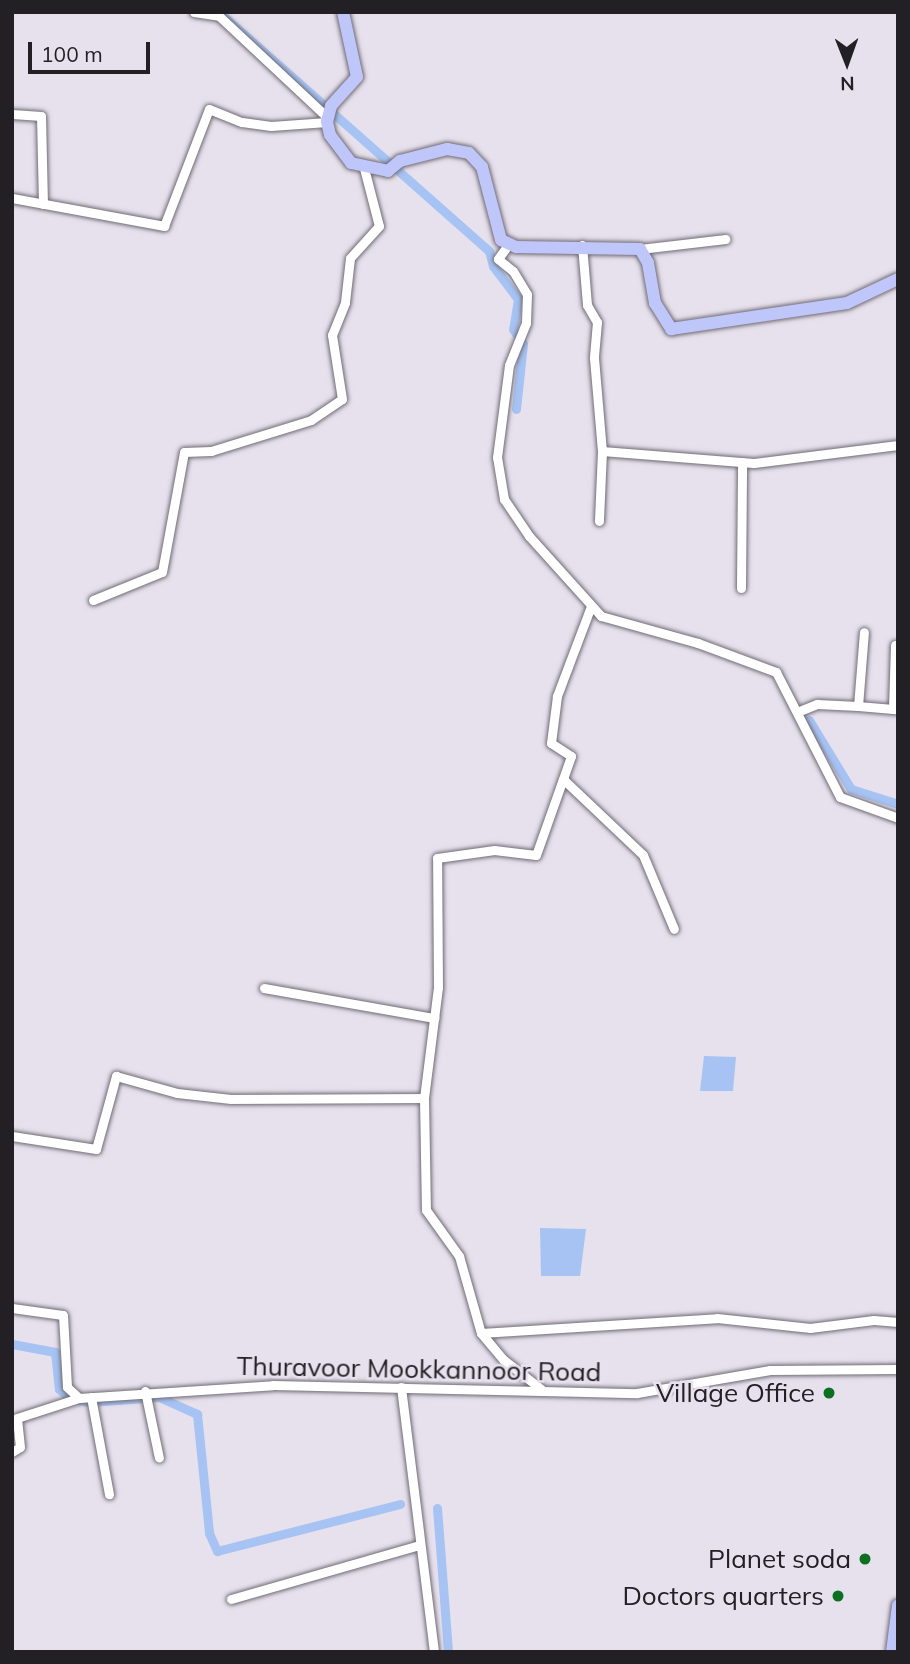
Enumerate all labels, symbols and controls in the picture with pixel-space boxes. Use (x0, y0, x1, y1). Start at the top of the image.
scale bar (32, 28, 154, 72)
north arrow (812, 28, 882, 98)
text: 100 m (41, 41, 103, 67)
text: N (840, 72, 855, 96)
street label: Thuravoor Mookkannoor Road (236, 1350, 602, 1388)
place label: Village Office (656, 1377, 815, 1409)
marker: Village Office (821, 1385, 837, 1401)
place label: Planet soda (708, 1543, 851, 1575)
marker: Planet soda (857, 1551, 873, 1567)
place label: Doctors quarters (622, 1580, 824, 1612)
marker: Doctors quarters (830, 1588, 846, 1604)

